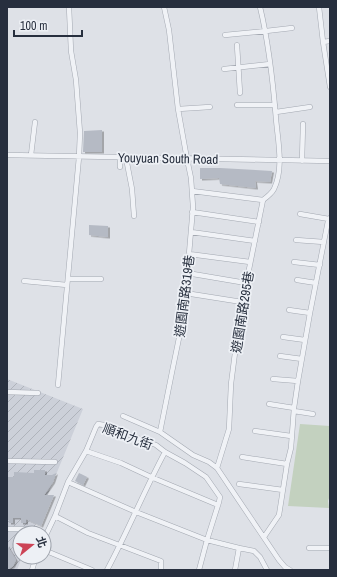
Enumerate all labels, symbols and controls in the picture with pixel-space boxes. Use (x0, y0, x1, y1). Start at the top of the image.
scale bar (14, 12, 82, 38)
text: 100 m (20, 18, 47, 34)
street label: Youyuan South Road (118, 149, 218, 168)
street label: 遊園南路319巷 (171, 254, 198, 338)
street label: 遊園南路295巷 (228, 270, 257, 354)
street label: 順和九街 (100, 420, 155, 453)
north arrow (12, 525, 52, 565)
text: 北 (33, 535, 50, 549)

